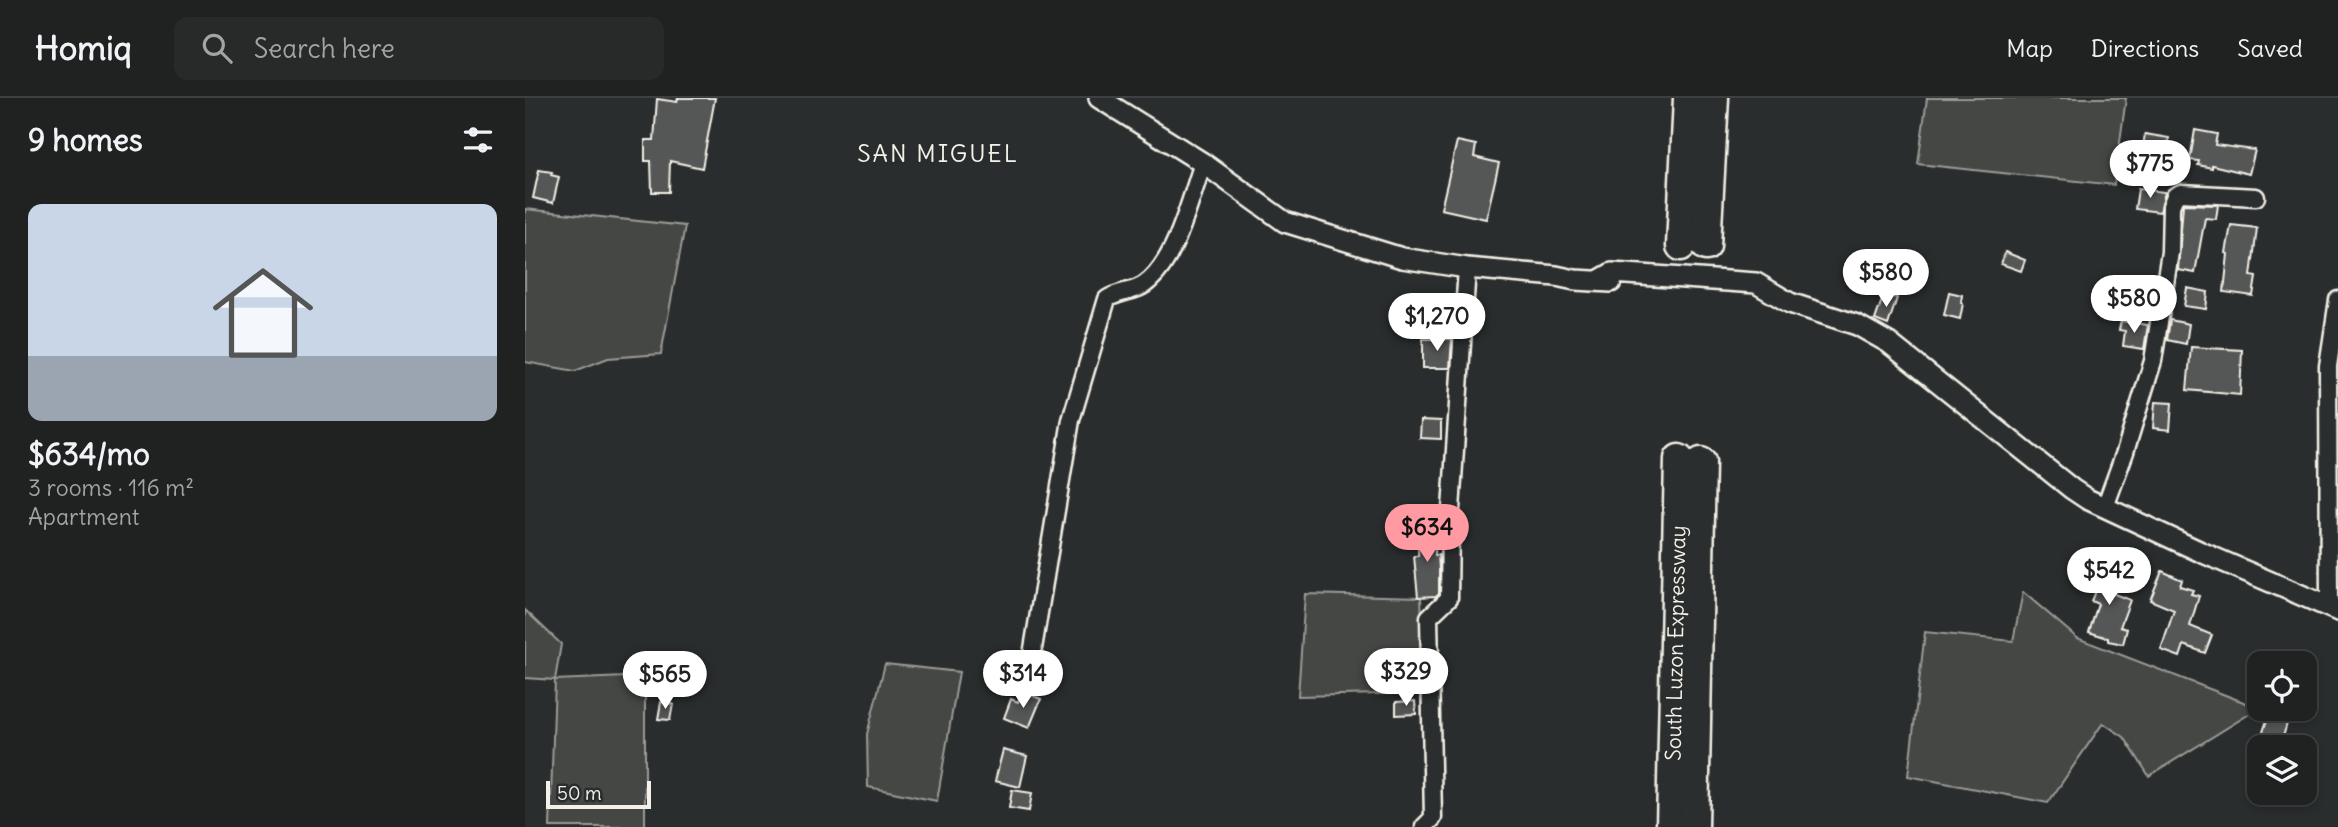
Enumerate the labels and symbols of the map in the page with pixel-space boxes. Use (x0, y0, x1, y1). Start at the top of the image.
district label: SAN MIGUEL (857, 138, 1019, 168)
pin: $775 (2109, 140, 2191, 200)
pin: $580 (1845, 250, 1927, 309)
pin: $580 (2093, 275, 2175, 335)
pin: $1,270 (1380, 294, 1494, 353)
pin: $634 (1386, 504, 1468, 564)
street label: South Luzon Expressway (1659, 525, 1691, 761)
pin: $542 (2068, 547, 2150, 607)
pin: $329 (1365, 648, 1447, 708)
pin: $314 (982, 650, 1064, 710)
pin: $565 (624, 652, 706, 711)
scale bar (546, 778, 651, 810)

